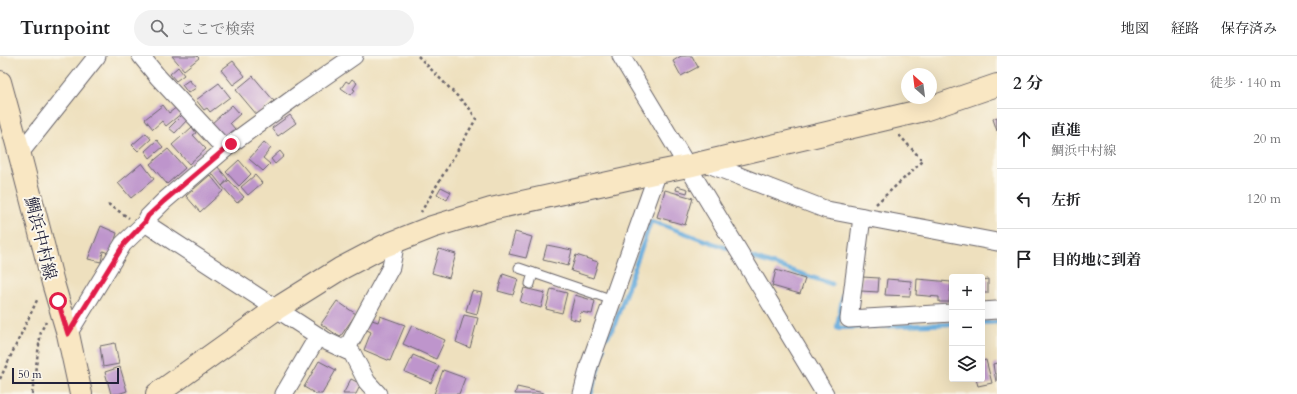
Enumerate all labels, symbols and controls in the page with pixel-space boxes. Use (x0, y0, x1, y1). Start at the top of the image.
search box (134, 10, 414, 46)
text: Turnpoint (20, 15, 110, 41)
icon: search (148, 17, 170, 39)
text: ここで検索 (180, 19, 255, 39)
text: 地図 (1121, 19, 1149, 38)
text: 経路 (1171, 19, 1199, 38)
text: 保存済み (1221, 19, 1277, 38)
north arrow (901, 68, 937, 104)
text: 2 分 (1013, 72, 1043, 95)
text: 徒歩 · 140 m (1210, 74, 1281, 92)
text: 直進 (1051, 120, 1081, 140)
icon: ahead (1013, 128, 1035, 150)
text: 20 m (1253, 130, 1281, 148)
route end (222, 135, 240, 153)
text: 鯛浜中村線 (1051, 142, 1116, 160)
icon: left (1013, 188, 1035, 210)
text: 左折 (1051, 190, 1081, 210)
text: 120 m (1247, 190, 1281, 208)
street label: 鯛浜中村線 (19, 194, 62, 282)
icon: arrive (1013, 248, 1035, 270)
text: 目的地に到着 (1051, 250, 1141, 270)
map controls (949, 274, 985, 382)
button: + (949, 274, 985, 310)
route start (49, 292, 67, 310)
button: − (949, 310, 985, 346)
button: layers (949, 346, 985, 382)
scale bar (12, 366, 119, 385)
text: 50 m (18, 367, 42, 382)

